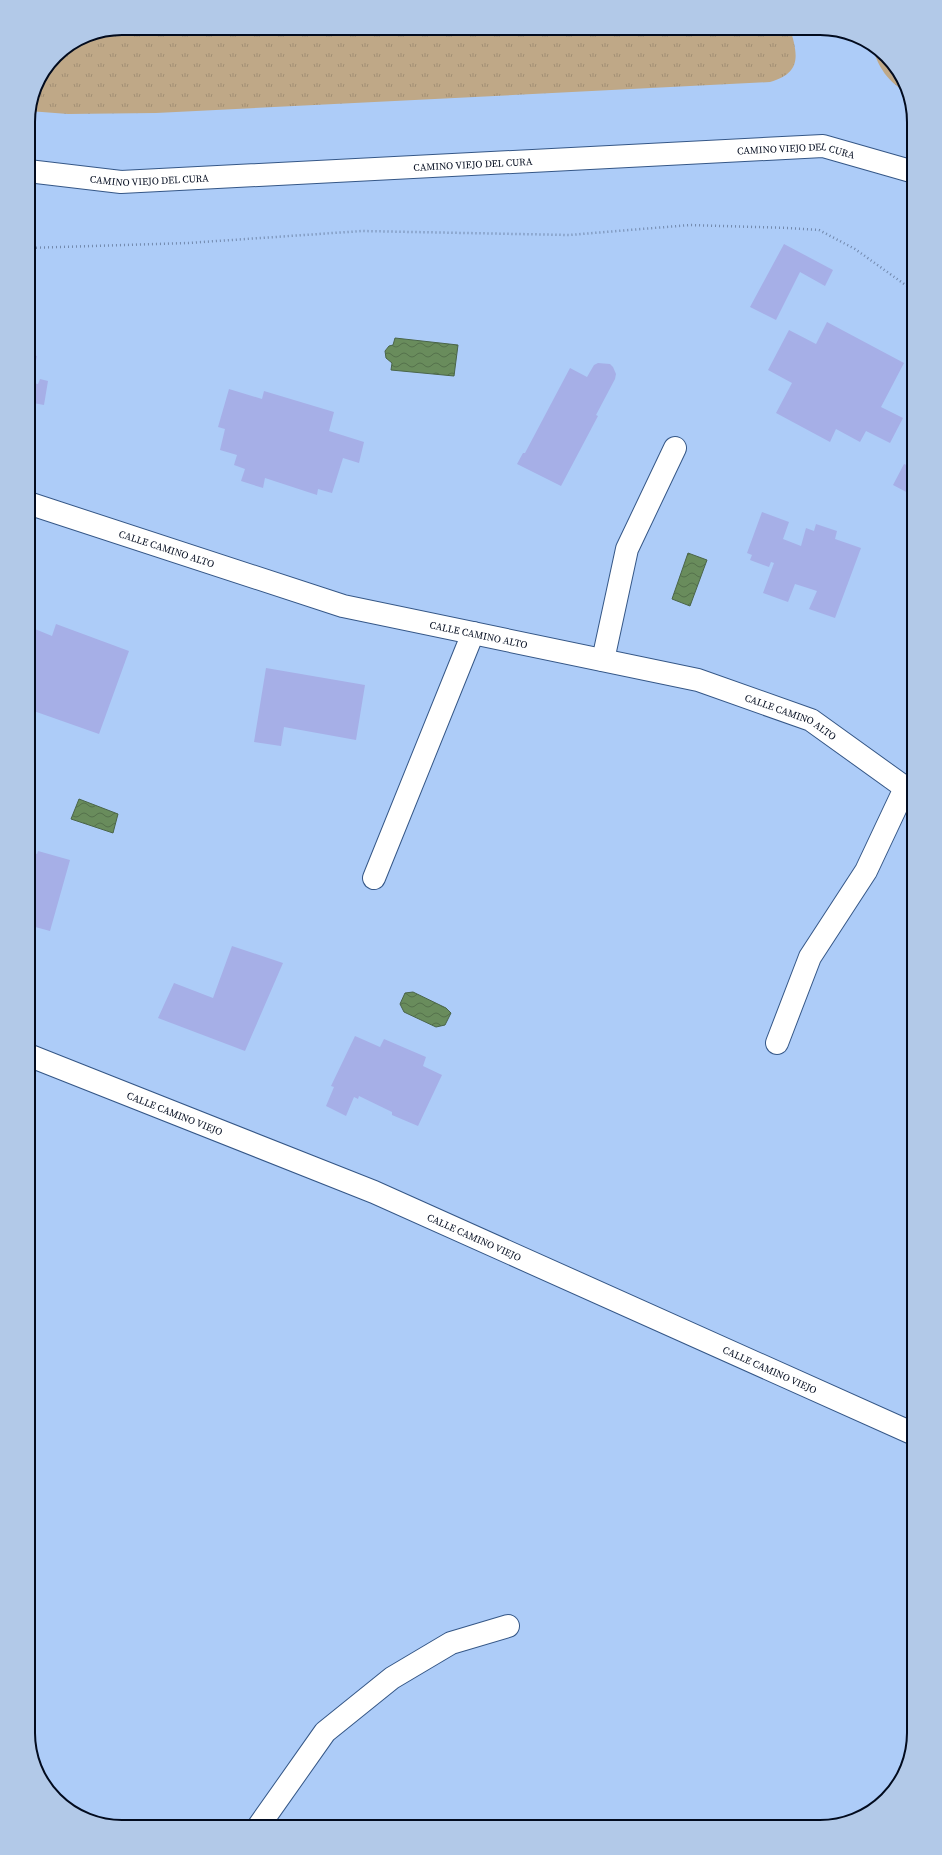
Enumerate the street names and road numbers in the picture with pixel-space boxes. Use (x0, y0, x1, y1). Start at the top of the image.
street label: CAMINO VIEJO DEL CURA (737, 140, 857, 162)
street label: CAMINO VIEJO DEL CURA (413, 155, 533, 174)
street label: CAMINO VIEJO DEL CURA (89, 171, 210, 189)
street label: CALLE CAMINO ALTO (117, 527, 216, 571)
street label: CALLE CAMINO ALTO (428, 618, 529, 651)
street label: CALLE CAMINO ALTO (743, 691, 839, 743)
street label: CALLE CAMINO VIEJO (125, 1089, 224, 1138)
street label: CALLE CAMINO VIEJO (425, 1211, 523, 1264)
street label: CALLE CAMINO VIEJO (721, 1343, 819, 1397)

